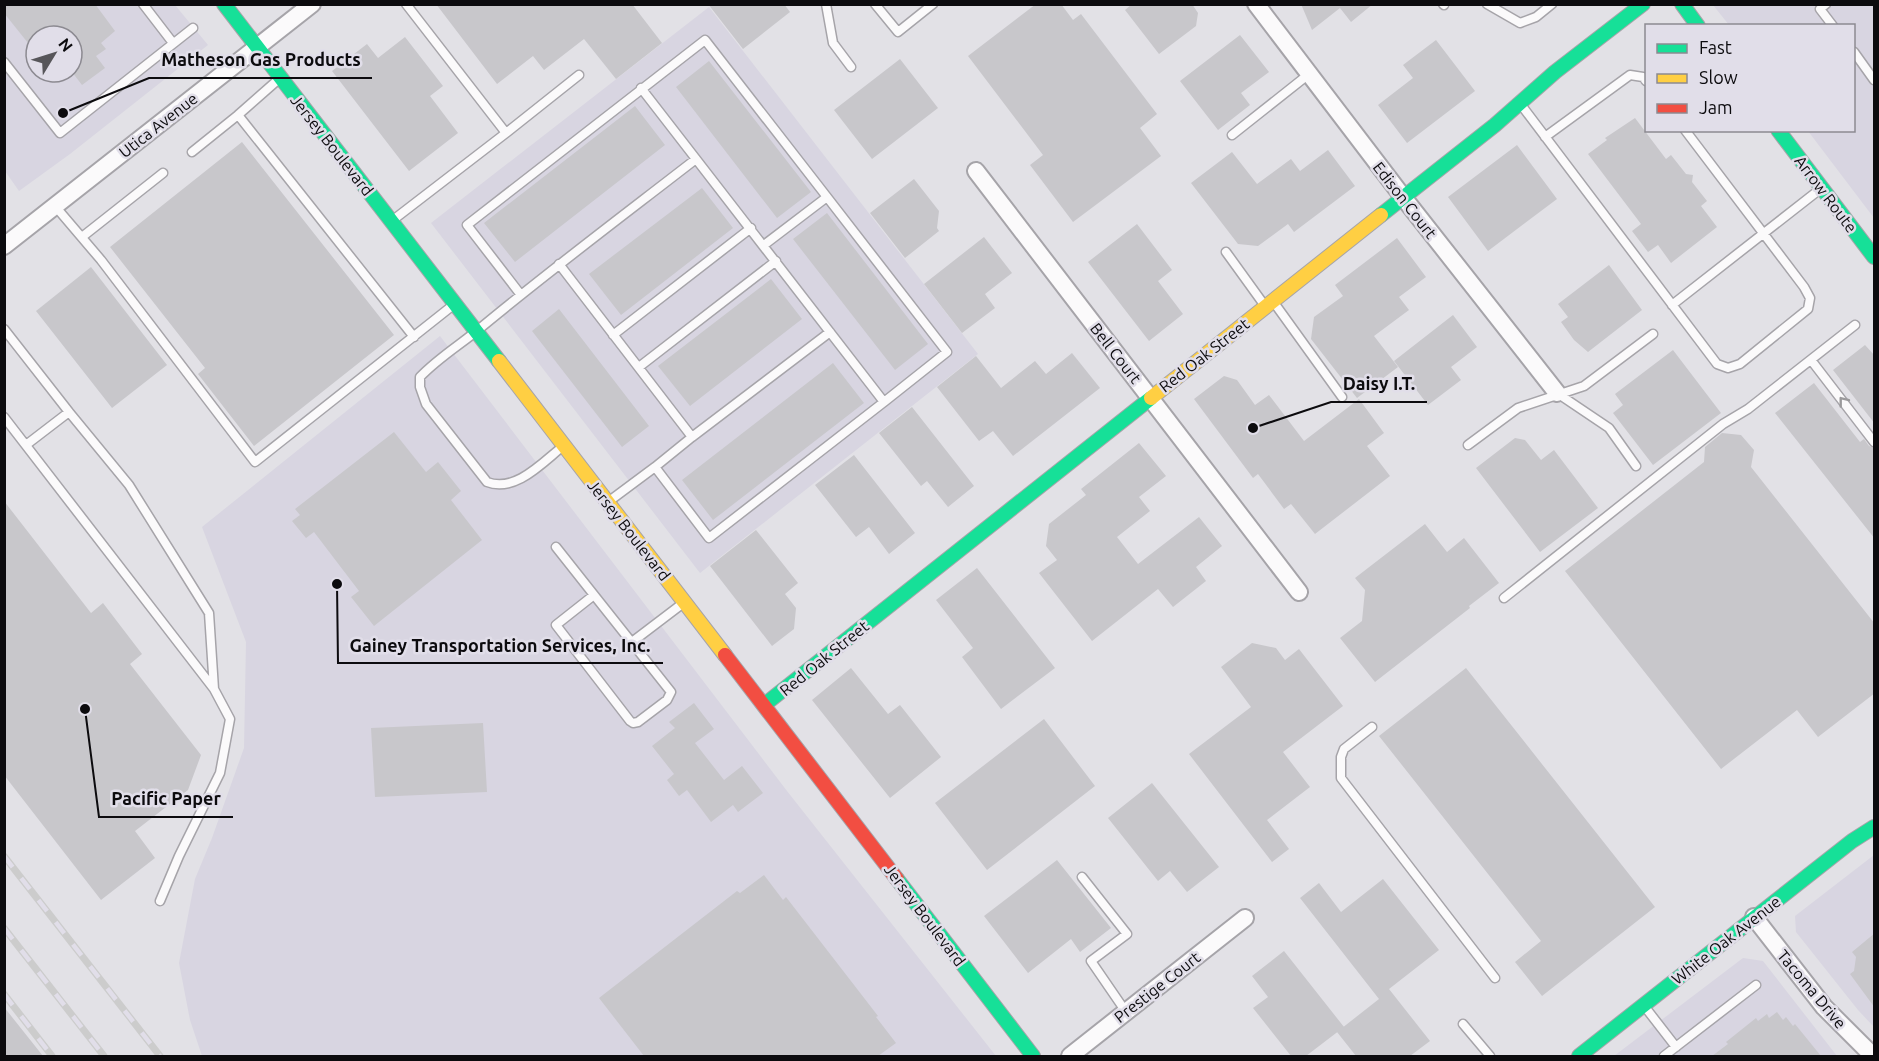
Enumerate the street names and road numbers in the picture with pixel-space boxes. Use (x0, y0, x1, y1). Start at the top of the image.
street label: Utica Avenue (115, 89, 201, 161)
street label: Jersey Boulevard (287, 91, 377, 199)
street label: Arrow Route (1791, 152, 1861, 236)
street label: Edison Court (1370, 158, 1441, 242)
street label: Red Oak Street (1156, 314, 1253, 396)
street label: Bell Court (1087, 319, 1146, 387)
street label: Jersey Boulevard (584, 476, 674, 584)
street label: Red Oak Street (776, 616, 873, 699)
street label: Jersey Boulevard (881, 860, 969, 970)
street label: White Oak Avenue (1668, 892, 1784, 988)
street label: Tacoma Drive (1774, 946, 1850, 1032)
street label: Prestige Court (1111, 947, 1204, 1026)

